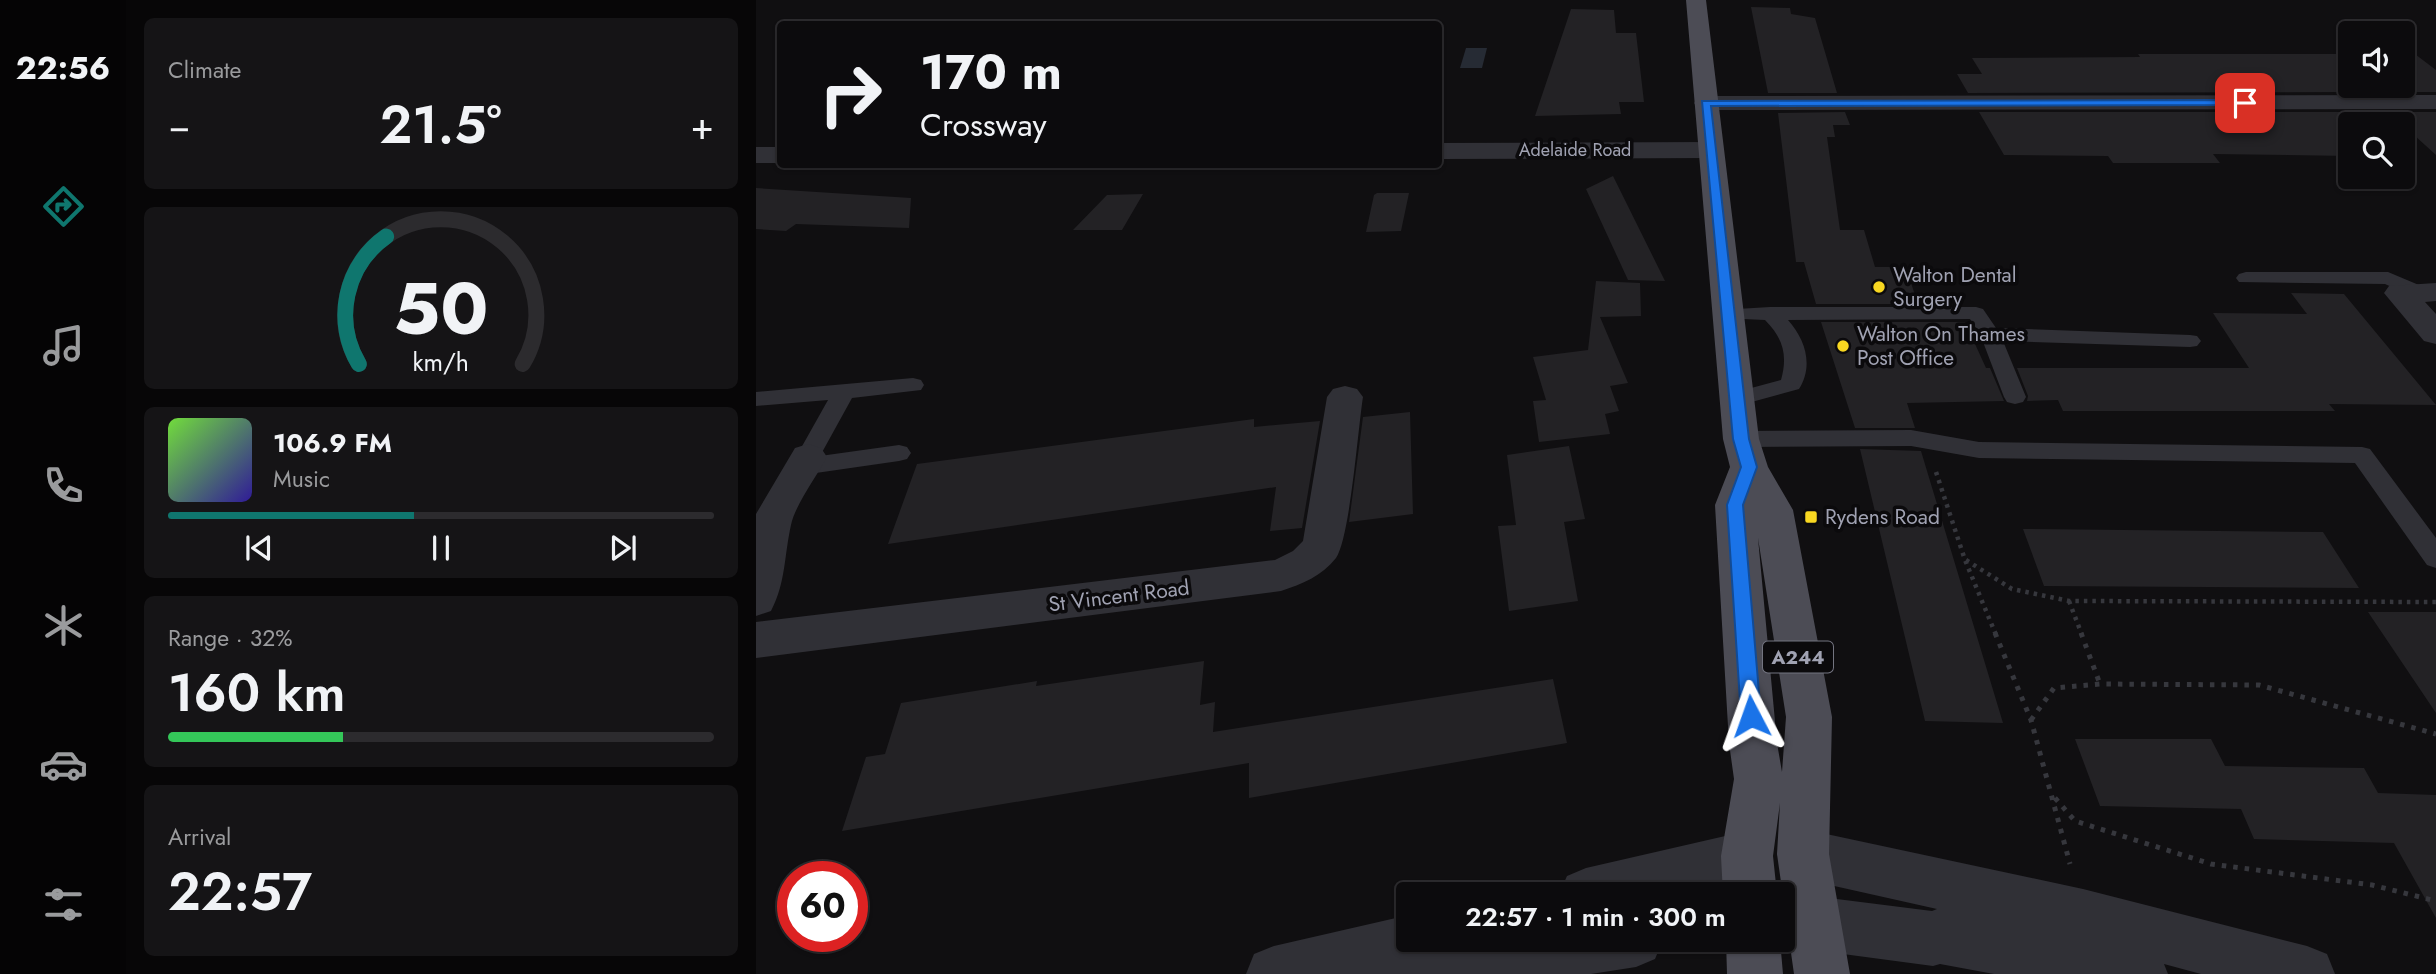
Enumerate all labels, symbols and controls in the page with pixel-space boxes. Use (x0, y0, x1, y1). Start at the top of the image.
map controls (2338, 21, 2415, 189)
button: sound (2338, 21, 2415, 98)
text: 170 m (920, 37, 1062, 107)
text: 22:56 (16, 45, 110, 91)
icon: right (805, 49, 896, 140)
text: Climate (168, 53, 241, 87)
pin (2215, 73, 2275, 133)
icon: arrive (2226, 84, 2264, 122)
text: 21.5° (380, 87, 502, 163)
text: − (168, 98, 190, 153)
text: + (691, 98, 714, 153)
text: Crossway (920, 102, 1047, 148)
button: search (2338, 112, 2415, 189)
street label: Adelaide Road (1519, 137, 1631, 163)
icon: directions (39, 182, 88, 231)
text: 50 (393, 256, 489, 361)
place label: Walton Dental Surgery (1893, 260, 2017, 314)
marker: Walton Dental Surgery (1871, 279, 1887, 295)
place label: Walton On Thames Post Office (1857, 319, 2025, 373)
icon: music (39, 321, 88, 370)
marker: Walton On Thames Post Office (1835, 338, 1851, 354)
text: km/h (413, 344, 469, 380)
text: 106.9 FM (273, 424, 392, 462)
icon: phone (39, 461, 88, 510)
text: Music (273, 462, 330, 496)
place label: Rydens Road (1825, 502, 1940, 532)
marker: Rydens Road (1803, 509, 1819, 525)
icon: previous (240, 529, 278, 567)
icon: pause (422, 529, 460, 567)
icon: next (604, 529, 642, 567)
street label: St Vincent Road (1047, 572, 1191, 620)
icon: climate (39, 601, 88, 650)
text: Range · 32% (168, 621, 293, 655)
road number: A244 (1763, 642, 1833, 672)
text: 160 km (168, 655, 346, 731)
position arrow (1714, 679, 1788, 753)
icon: car (39, 740, 88, 789)
text: Arrival (168, 820, 231, 854)
text: 22:57 (168, 854, 312, 930)
speed limit sign: 60 (777, 861, 868, 952)
icon: filters (39, 880, 88, 929)
text: 22:57 · 1 min · 300 m (1465, 898, 1726, 936)

